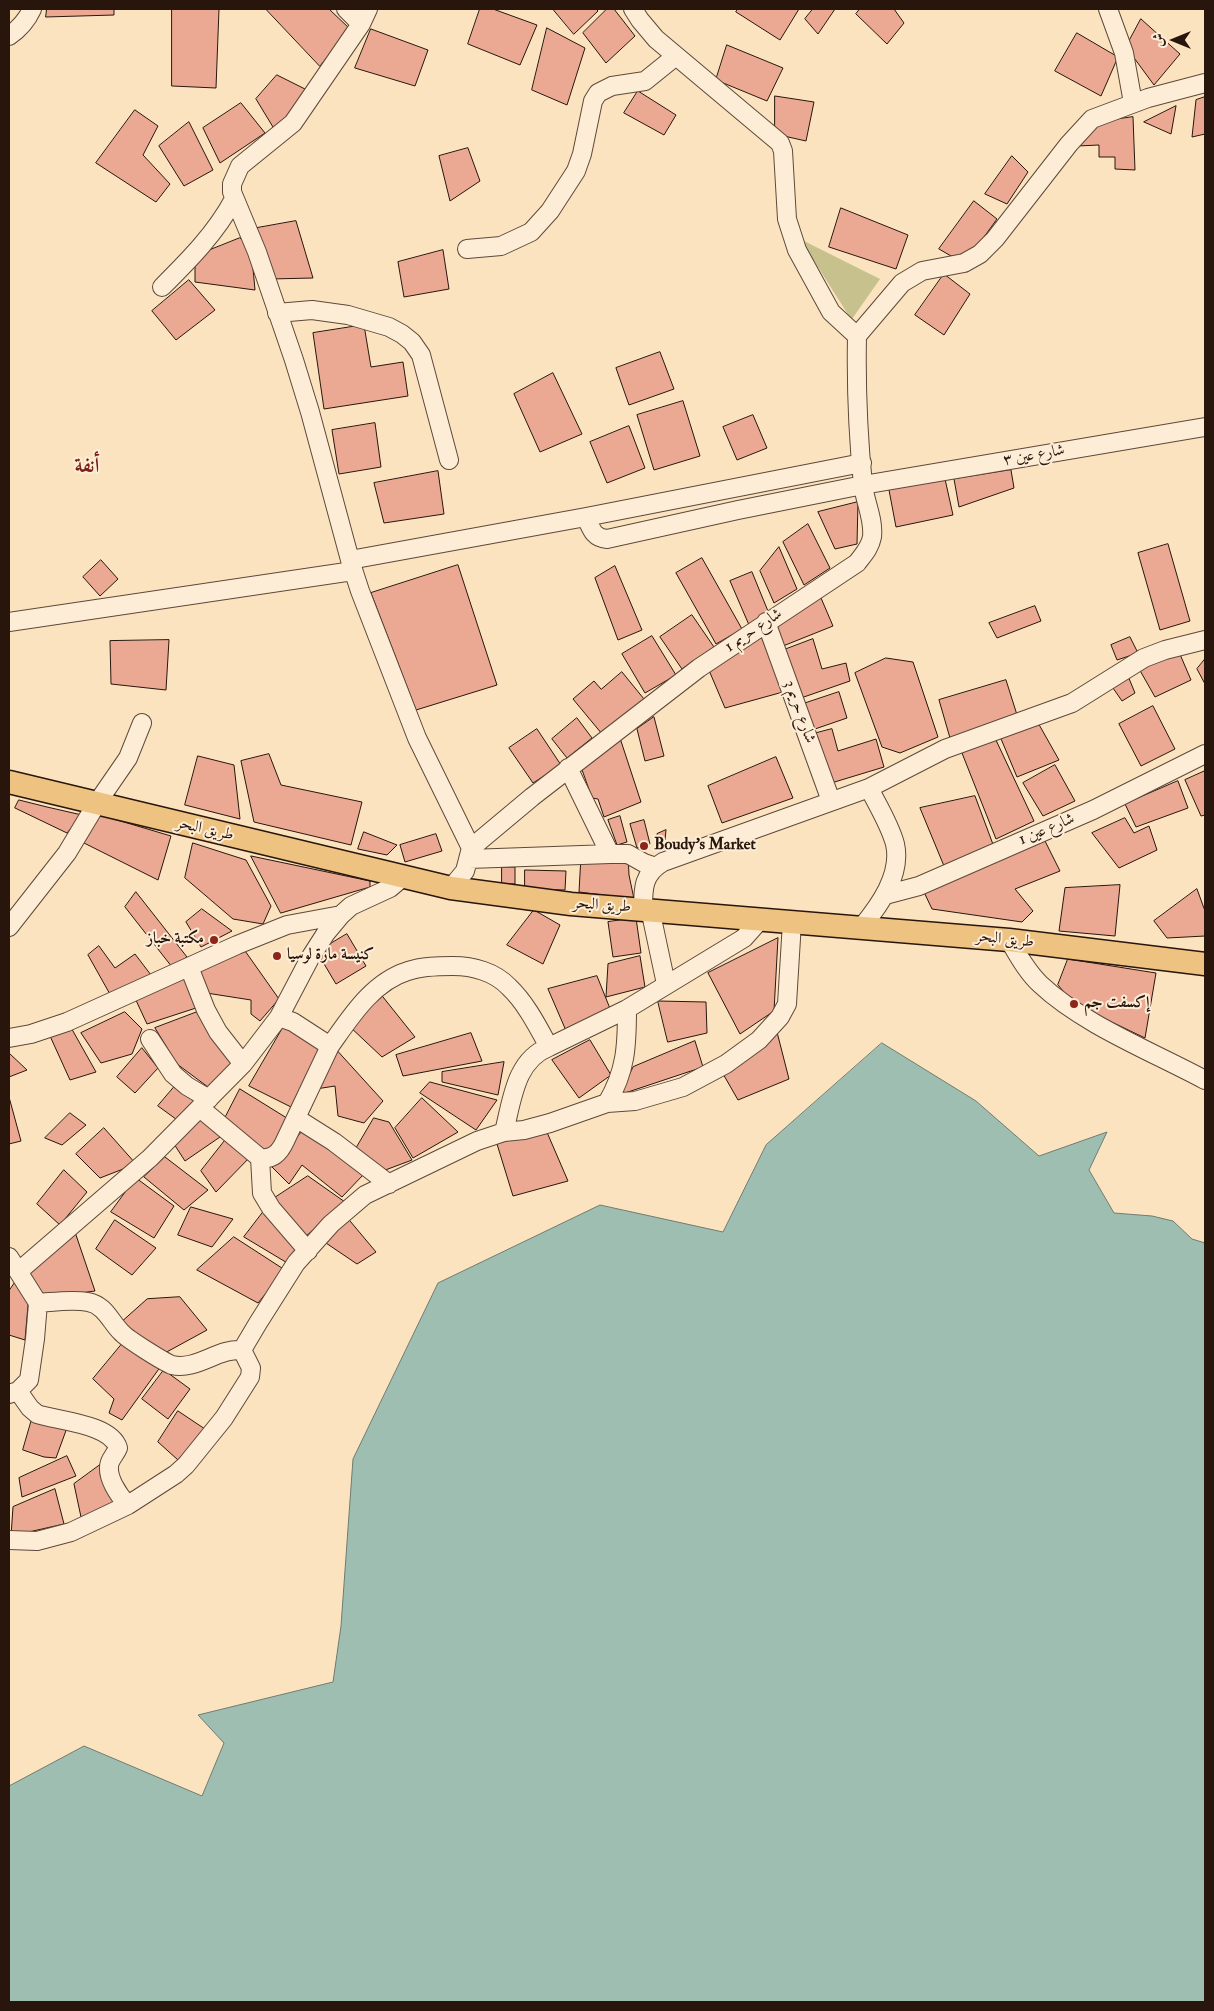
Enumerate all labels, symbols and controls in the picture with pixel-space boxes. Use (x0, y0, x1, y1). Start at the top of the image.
north arrow (1149, 15, 1199, 65)
text: ش (1150, 33, 1167, 47)
street label: شارع عين ٣ (1002, 441, 1066, 471)
district label: أنفة (75, 454, 99, 480)
street label: شارع حريم 1 (722, 605, 786, 657)
street label: شارع حريم 3 (779, 678, 819, 746)
street label: شارع عين 1 (1016, 810, 1078, 850)
street label: طريق البحر (175, 814, 235, 846)
place label: Boudy's Market (654, 836, 756, 856)
marker: Boudy's Market (638, 840, 650, 852)
street label: طريق البحر (572, 894, 632, 918)
street label: طريق البحر (975, 927, 1035, 953)
place label: مكتبة خباز (147, 930, 204, 950)
marker: مكتبة خباز (208, 934, 220, 946)
place label: كنيسة مارة لوسيا (287, 946, 374, 966)
marker: كنيسة مارة لوسيا (271, 950, 283, 962)
place label: إكسفت جم (1084, 994, 1149, 1014)
marker: إكسفت جم (1068, 998, 1080, 1010)

